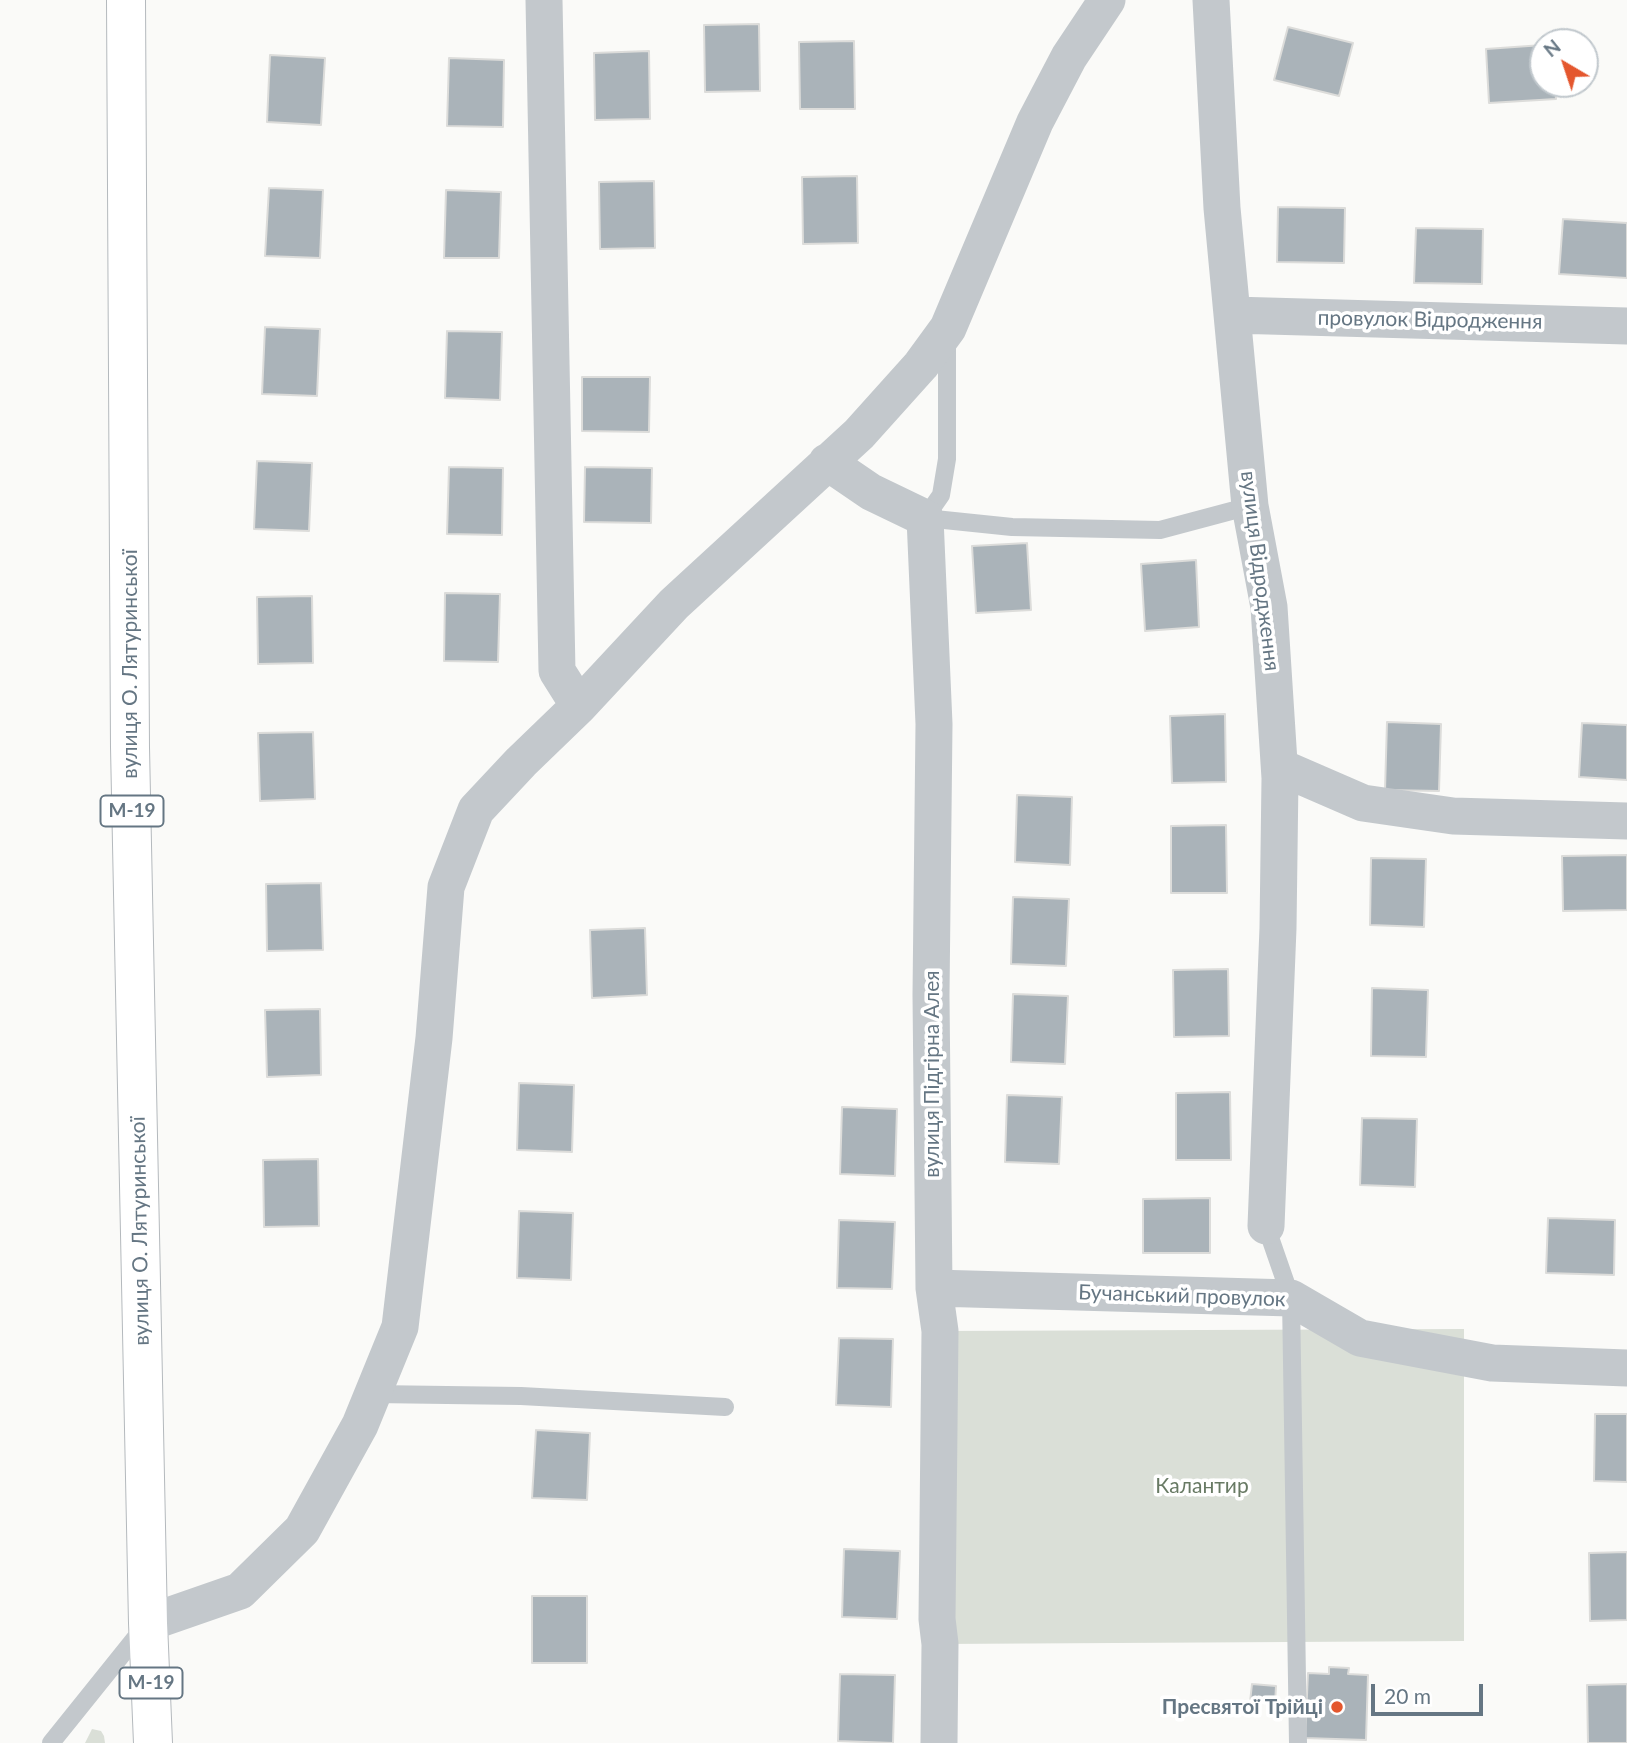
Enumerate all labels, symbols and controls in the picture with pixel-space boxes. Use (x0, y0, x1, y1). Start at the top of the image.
north arrow (1529, 28, 1599, 98)
text: N (1539, 34, 1565, 61)
street label: провулок Відродження (1317, 305, 1543, 335)
street label: вулиця Відродження (1235, 469, 1285, 673)
street label: вулиця О. Лятуринської (117, 549, 143, 779)
road number: М-19 (100, 796, 164, 826)
street label: вулиця Підгірна Алея (919, 970, 945, 1178)
street label: вулиця О. Лятуринської (125, 1116, 155, 1346)
street label: Бучанський провулок (1078, 1280, 1286, 1312)
park label: Калантир (1155, 1473, 1249, 1499)
road number: М-19 (120, 1667, 182, 1698)
scale bar (1375, 1670, 1487, 1714)
text: 20 m (1384, 1683, 1431, 1708)
place label: Пресвятої Трійці (1162, 1694, 1323, 1720)
marker: Пресвятої Трійці (1329, 1699, 1345, 1715)

